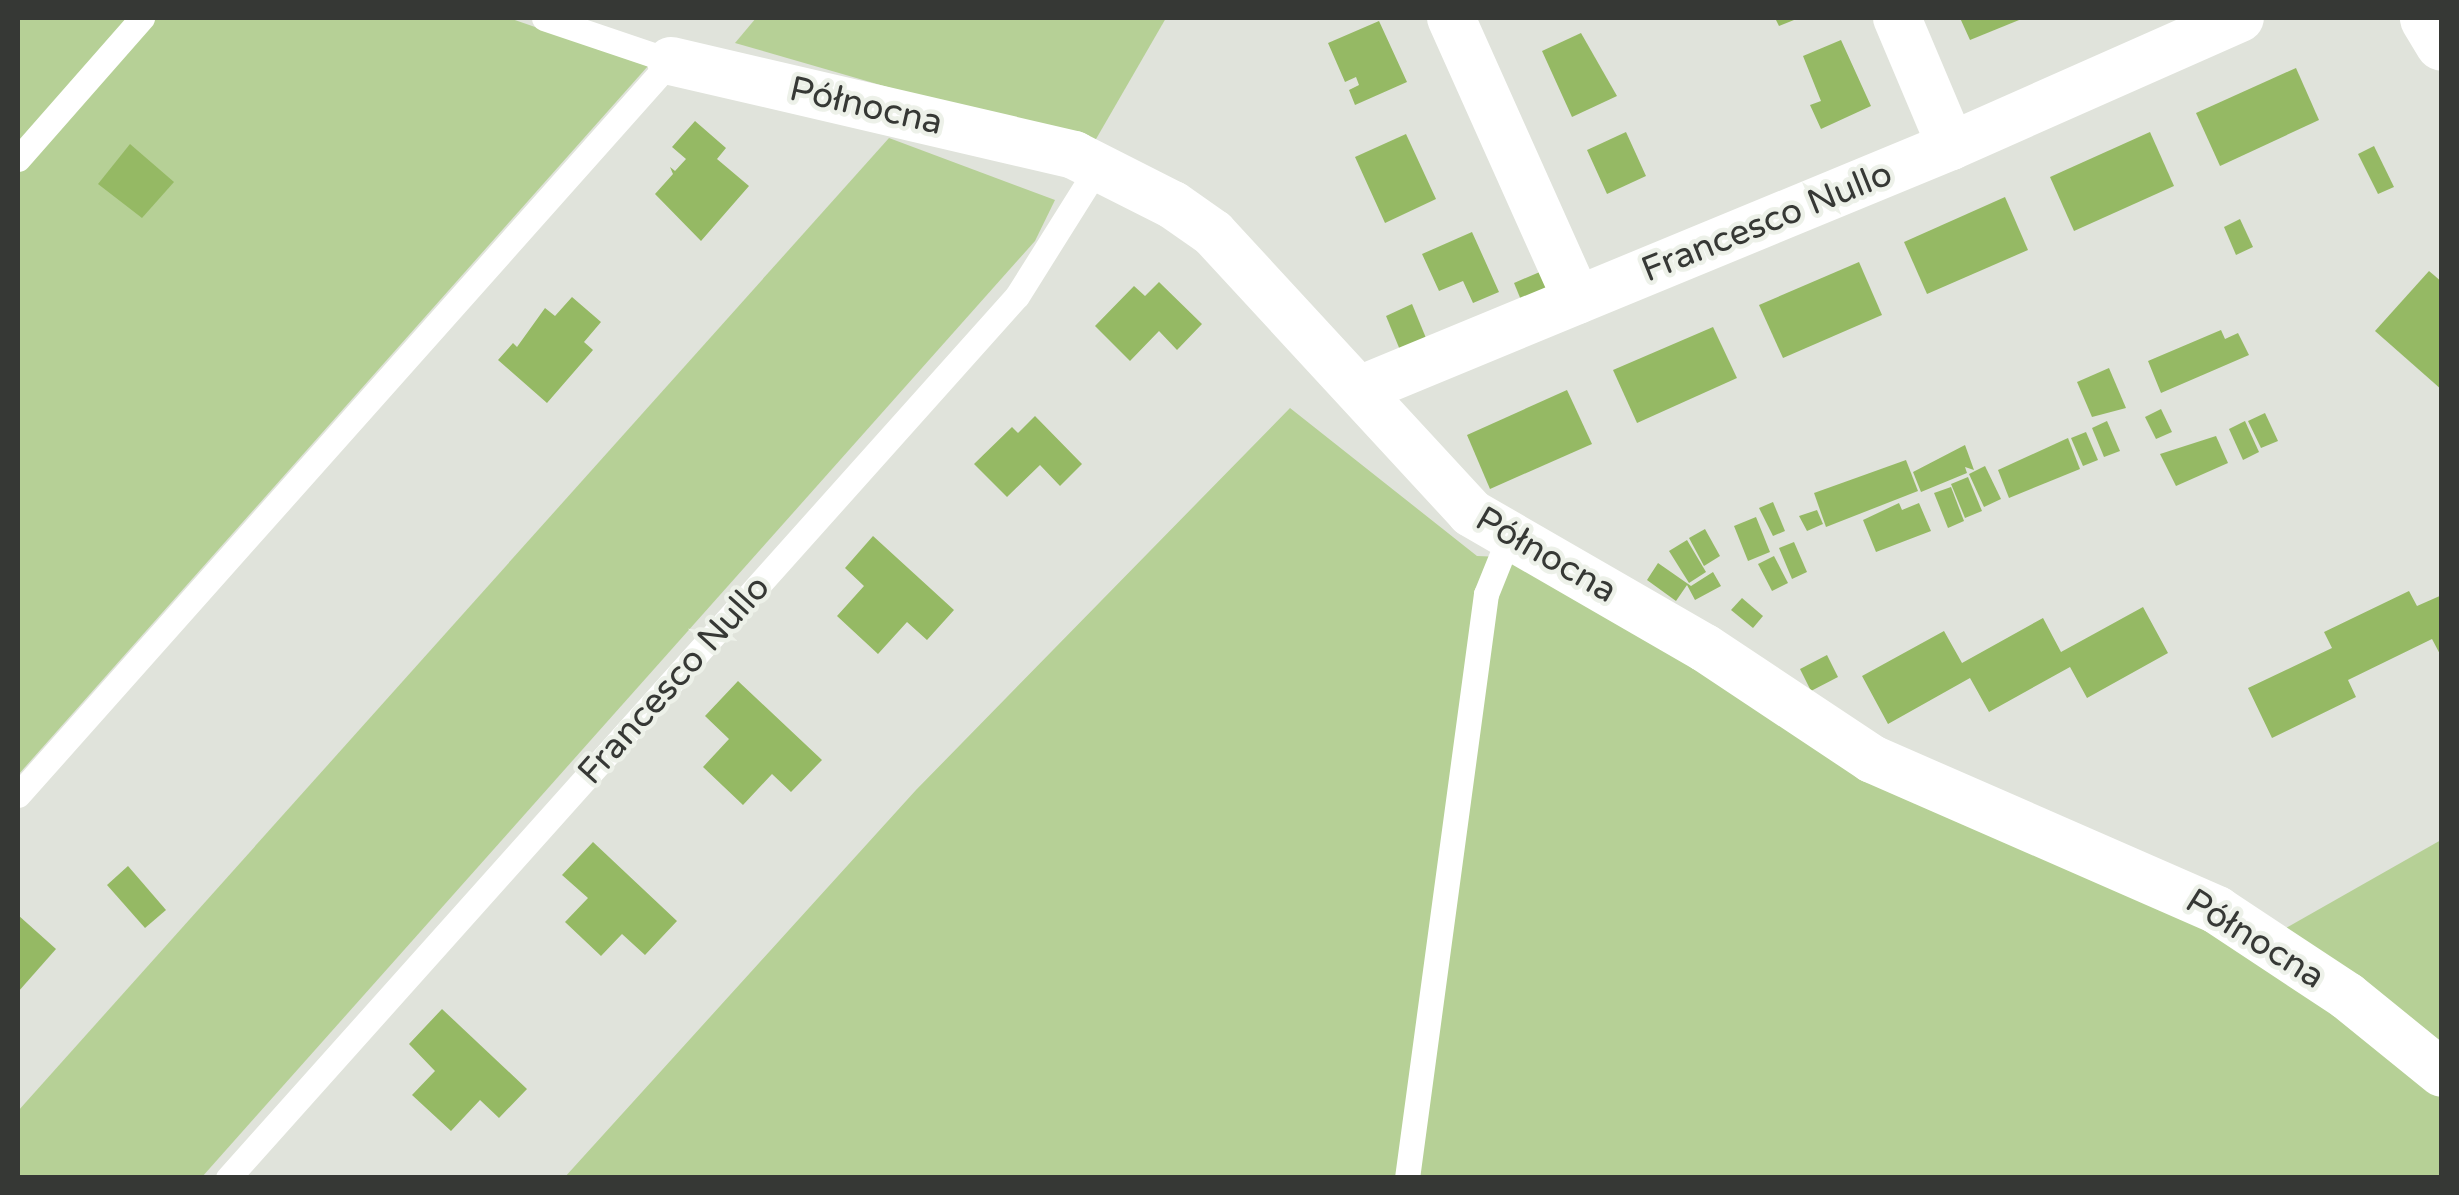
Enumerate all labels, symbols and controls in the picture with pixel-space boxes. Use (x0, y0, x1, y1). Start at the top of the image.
street label: Północna (785, 68, 947, 144)
street label: Francesco Nullo (1636, 153, 1898, 291)
street label: Północna (1468, 498, 1624, 612)
street label: Francesco Nullo (569, 567, 779, 793)
street label: Północna (2178, 880, 2332, 998)

